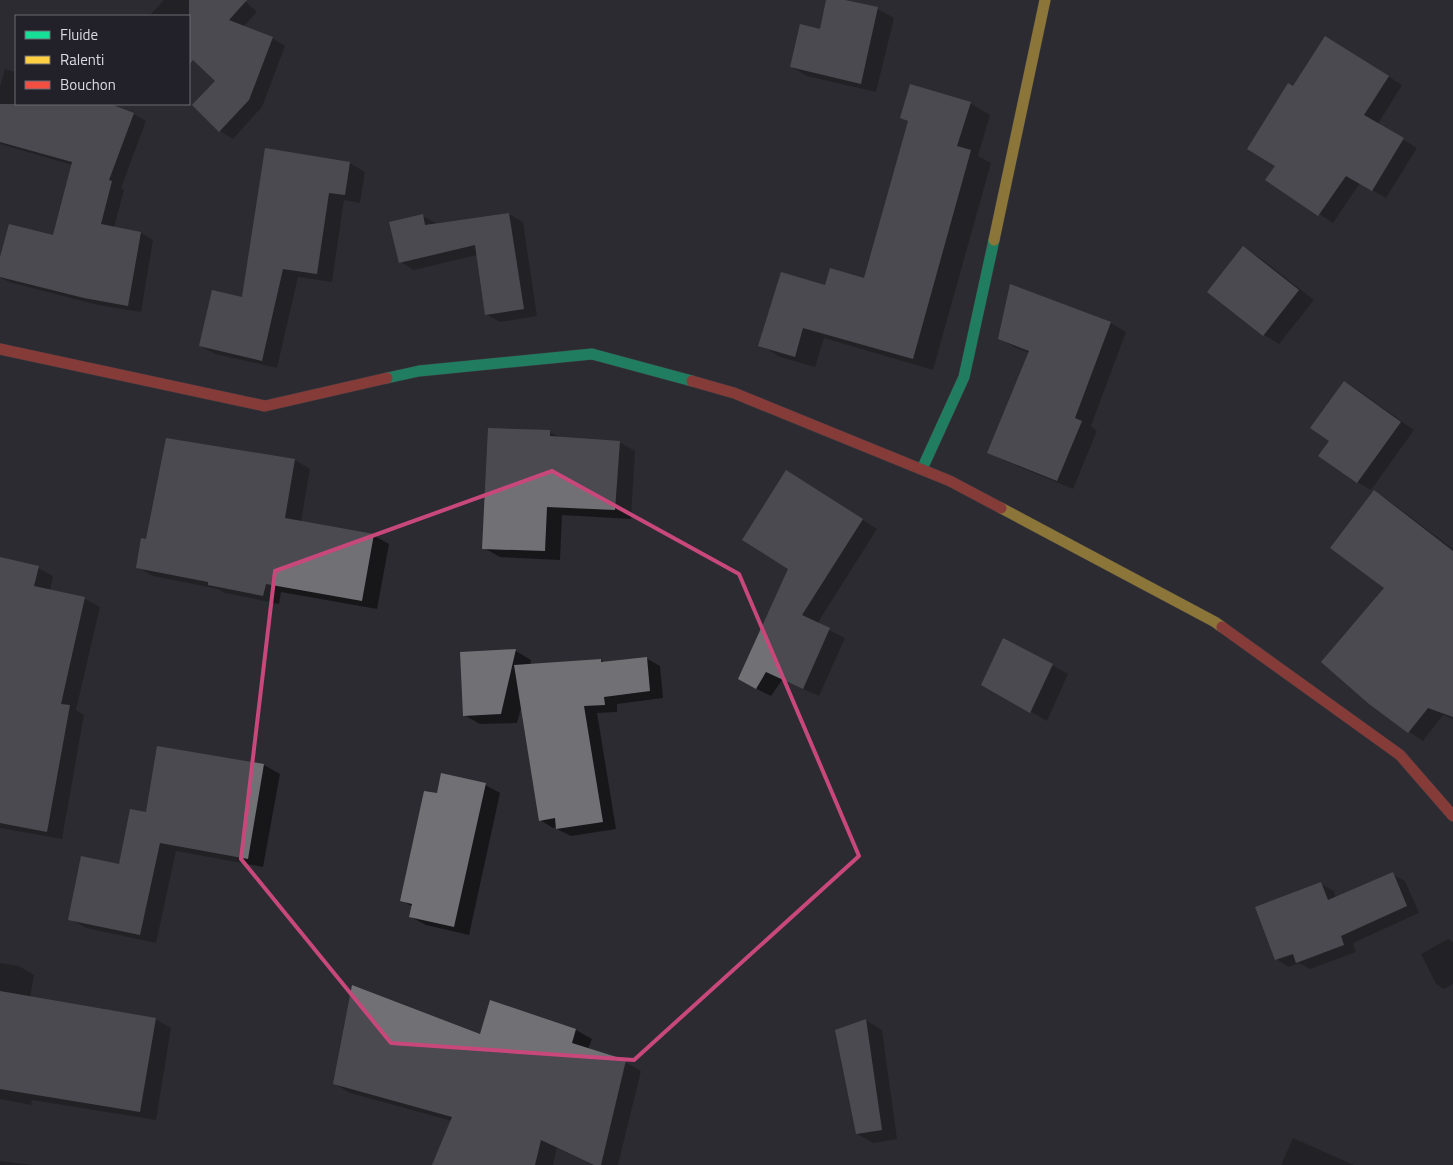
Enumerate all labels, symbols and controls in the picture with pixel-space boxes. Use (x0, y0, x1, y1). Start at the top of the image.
legend (15, 15, 190, 105)
text: Fluide (60, 23, 98, 46)
text: Ralenti (60, 48, 104, 71)
text: Bouchon (60, 73, 116, 96)

